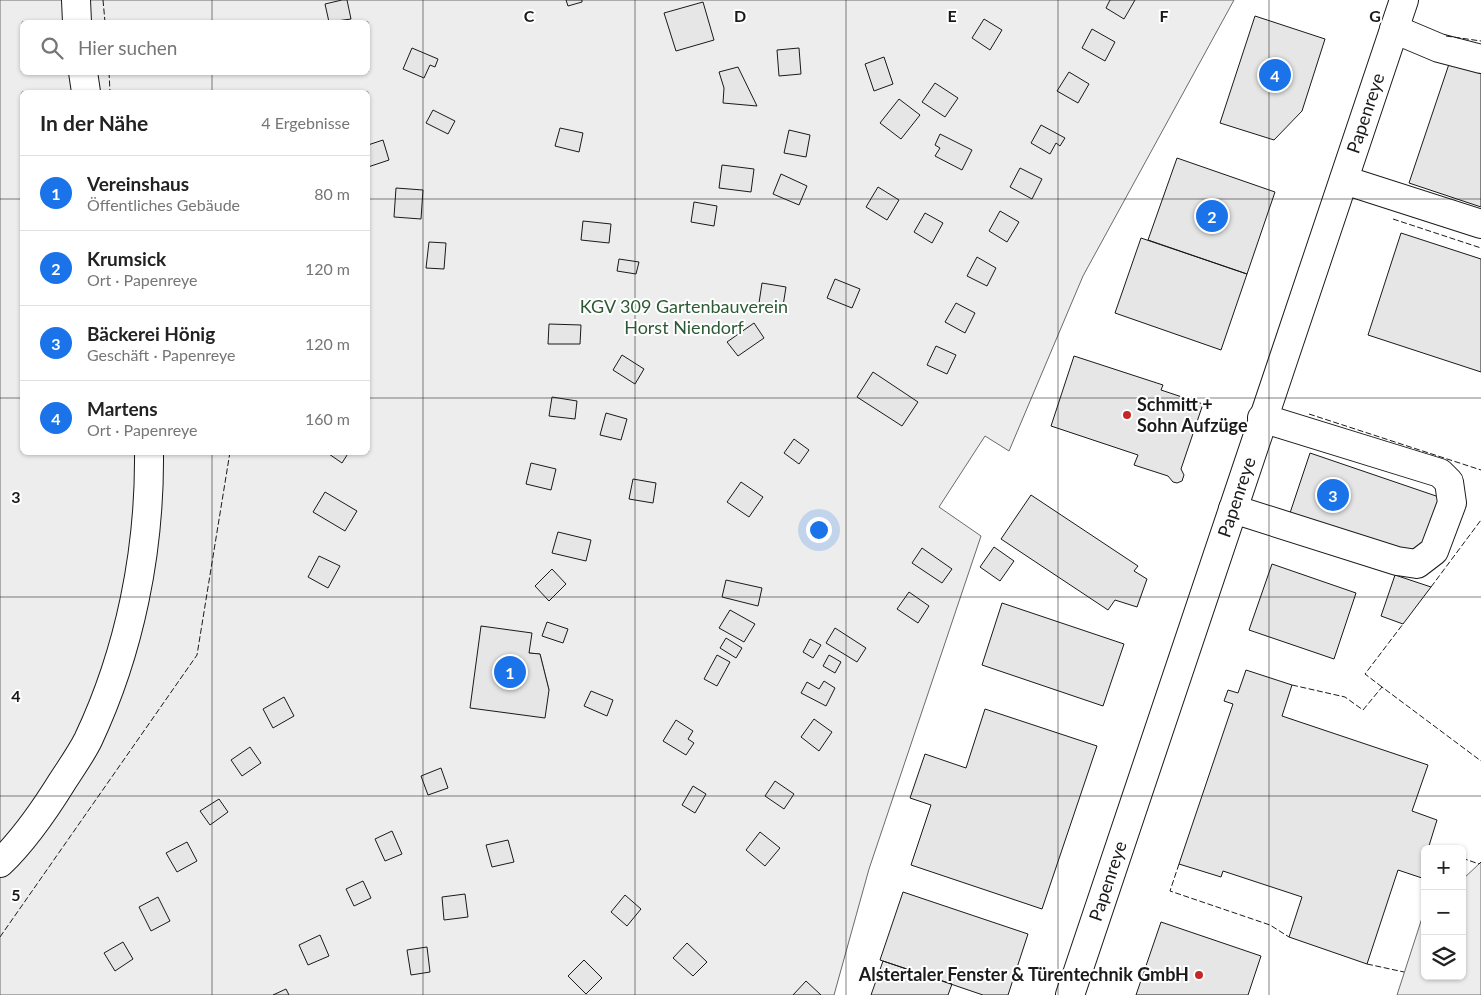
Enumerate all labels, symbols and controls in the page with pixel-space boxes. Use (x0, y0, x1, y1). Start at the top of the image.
text: C (524, 6, 535, 25)
text: D (734, 6, 746, 25)
text: E (947, 6, 957, 25)
text: F (1159, 6, 1169, 25)
text: G (1369, 6, 1381, 25)
search box (20, 20, 370, 75)
icon: search (38, 34, 66, 62)
text: Hier suchen (78, 36, 177, 59)
pin: 4 (1259, 56, 1291, 94)
street label: Papenreye (1341, 70, 1389, 156)
text: In der Nähe (40, 110, 148, 135)
text: 4 Ergebnisse (261, 113, 350, 132)
text: Vereinshaus (87, 172, 189, 195)
text: 1 (51, 184, 61, 203)
text: 80 m (314, 184, 350, 203)
text: Öffentliches Gebäude (87, 195, 240, 214)
pin: 2 (1196, 197, 1228, 235)
text: Krumsick (87, 247, 166, 270)
text: 2 (51, 259, 61, 278)
text: 120 m (305, 259, 350, 278)
text: Ort · Papenreye (87, 270, 197, 289)
park label: KGV 309 Gartenbauverein Horst Niendorf (580, 295, 788, 338)
text: Bäckerei Hönig (87, 322, 215, 345)
text: 3 (51, 334, 61, 353)
text: 120 m (305, 334, 350, 353)
text: Geschäft · Papenreye (87, 345, 236, 364)
place label: Schmitt + Sohn Aufzüge (1137, 393, 1248, 436)
text: Martens (87, 397, 158, 420)
text: 4 (51, 409, 61, 428)
text: 160 m (305, 409, 350, 428)
marker: Schmitt + Sohn Aufzüge (1121, 409, 1133, 421)
text: Ort · Papenreye (87, 420, 197, 439)
street label: Papenreye (1212, 454, 1260, 540)
pin: 3 (1317, 476, 1349, 514)
text: 3 (11, 487, 21, 506)
your location (806, 517, 832, 543)
pin: 1 (494, 653, 526, 691)
text: 4 (11, 686, 21, 705)
street label: Papenreye (1084, 838, 1131, 924)
map controls (1421, 845, 1466, 980)
button: + (1421, 845, 1466, 890)
text: 5 (11, 885, 21, 904)
button: − (1421, 890, 1466, 935)
button: layers (1421, 935, 1466, 980)
place label: Alstertaler Fenster & Türentechnik GmbH (858, 963, 1189, 985)
marker: Alstertaler Fenster & Türentechnik GmbH (1193, 969, 1205, 981)

